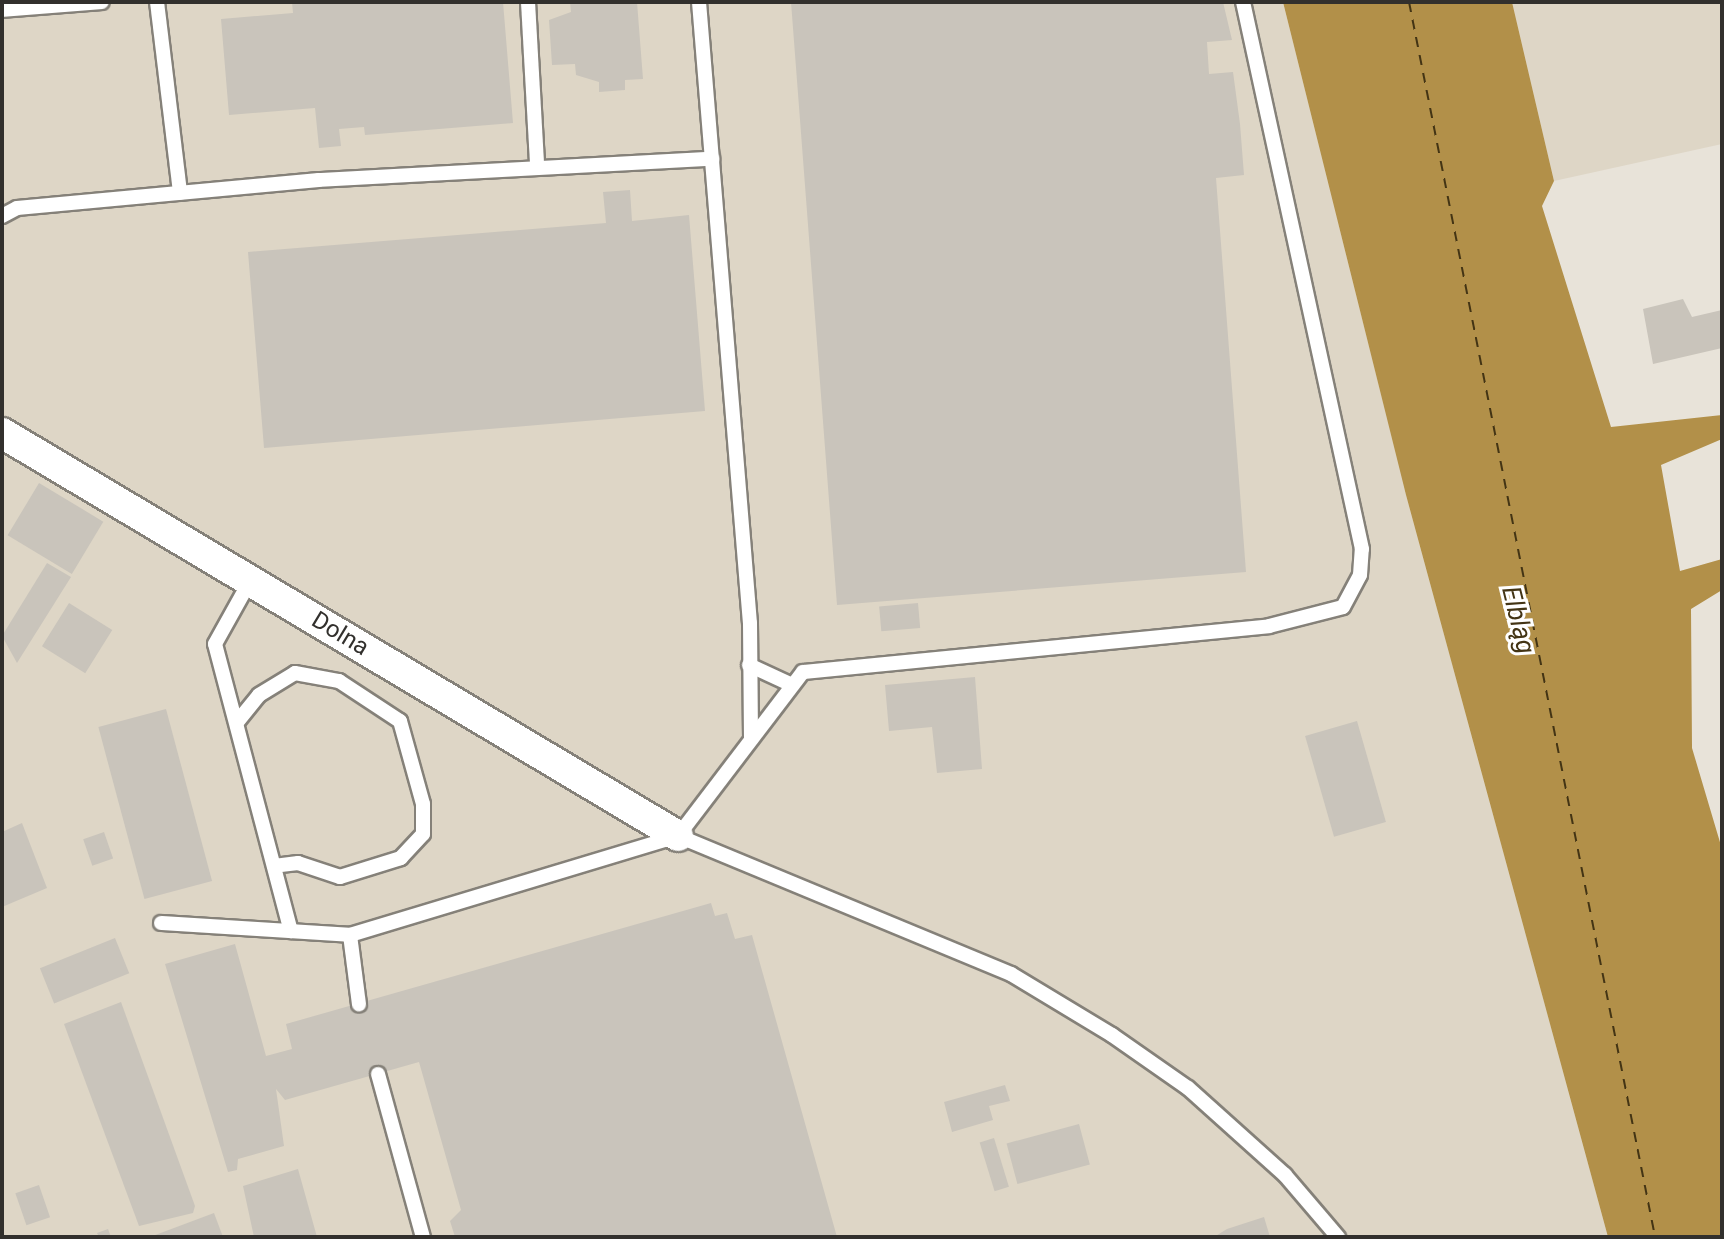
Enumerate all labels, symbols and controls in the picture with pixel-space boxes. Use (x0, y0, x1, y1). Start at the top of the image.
water label: Elbląg (1495, 583, 1541, 657)
street label: Dolna (306, 606, 374, 662)

